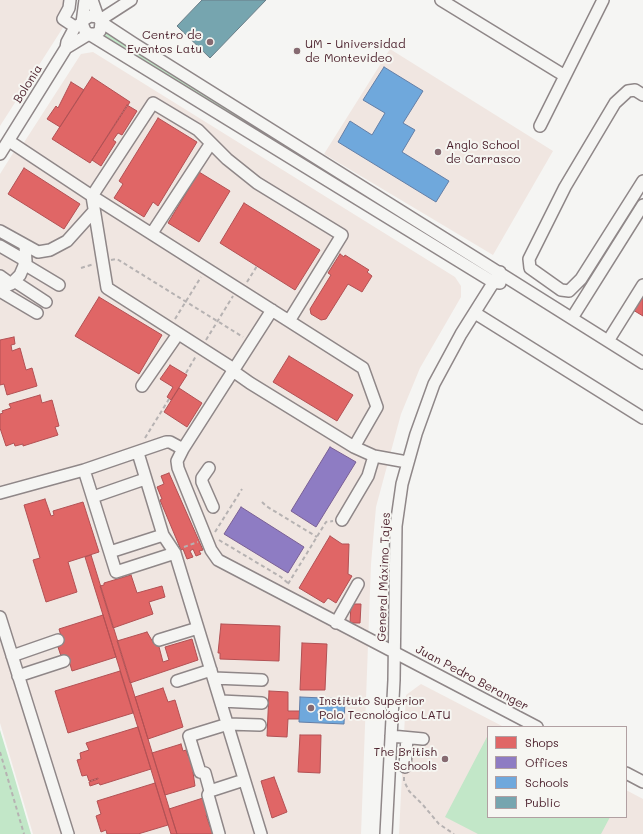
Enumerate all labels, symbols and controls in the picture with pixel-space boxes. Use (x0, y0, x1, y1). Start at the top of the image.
place label: Centro de Eventos Latu (127, 28, 202, 56)
marker: Centro de Eventos Latu (205, 37, 215, 47)
place label: UM - Universidad de Montevideo (305, 37, 406, 65)
marker: UM - Universidad de Montevideo (292, 46, 302, 56)
street label: Bolonia (11, 62, 45, 106)
place label: Anglo School de Carrasco (446, 138, 520, 166)
marker: Anglo School de Carrasco (433, 147, 443, 157)
street label: General Máximo Tajes (375, 512, 393, 642)
street label: Juan Pedro Beranger (413, 642, 531, 714)
place label: Instituto Superior Polo Tecnológico LATU (319, 694, 450, 722)
marker: Instituto Superior Polo Tecnológico LATU (306, 703, 316, 713)
legend (487, 726, 627, 818)
text: Shops (525, 734, 559, 750)
place label: The British Schools (374, 745, 437, 773)
marker: The British Schools (440, 754, 450, 764)
text: Offices (525, 754, 568, 770)
text: Schools (525, 774, 569, 790)
text: Public (525, 794, 560, 810)

